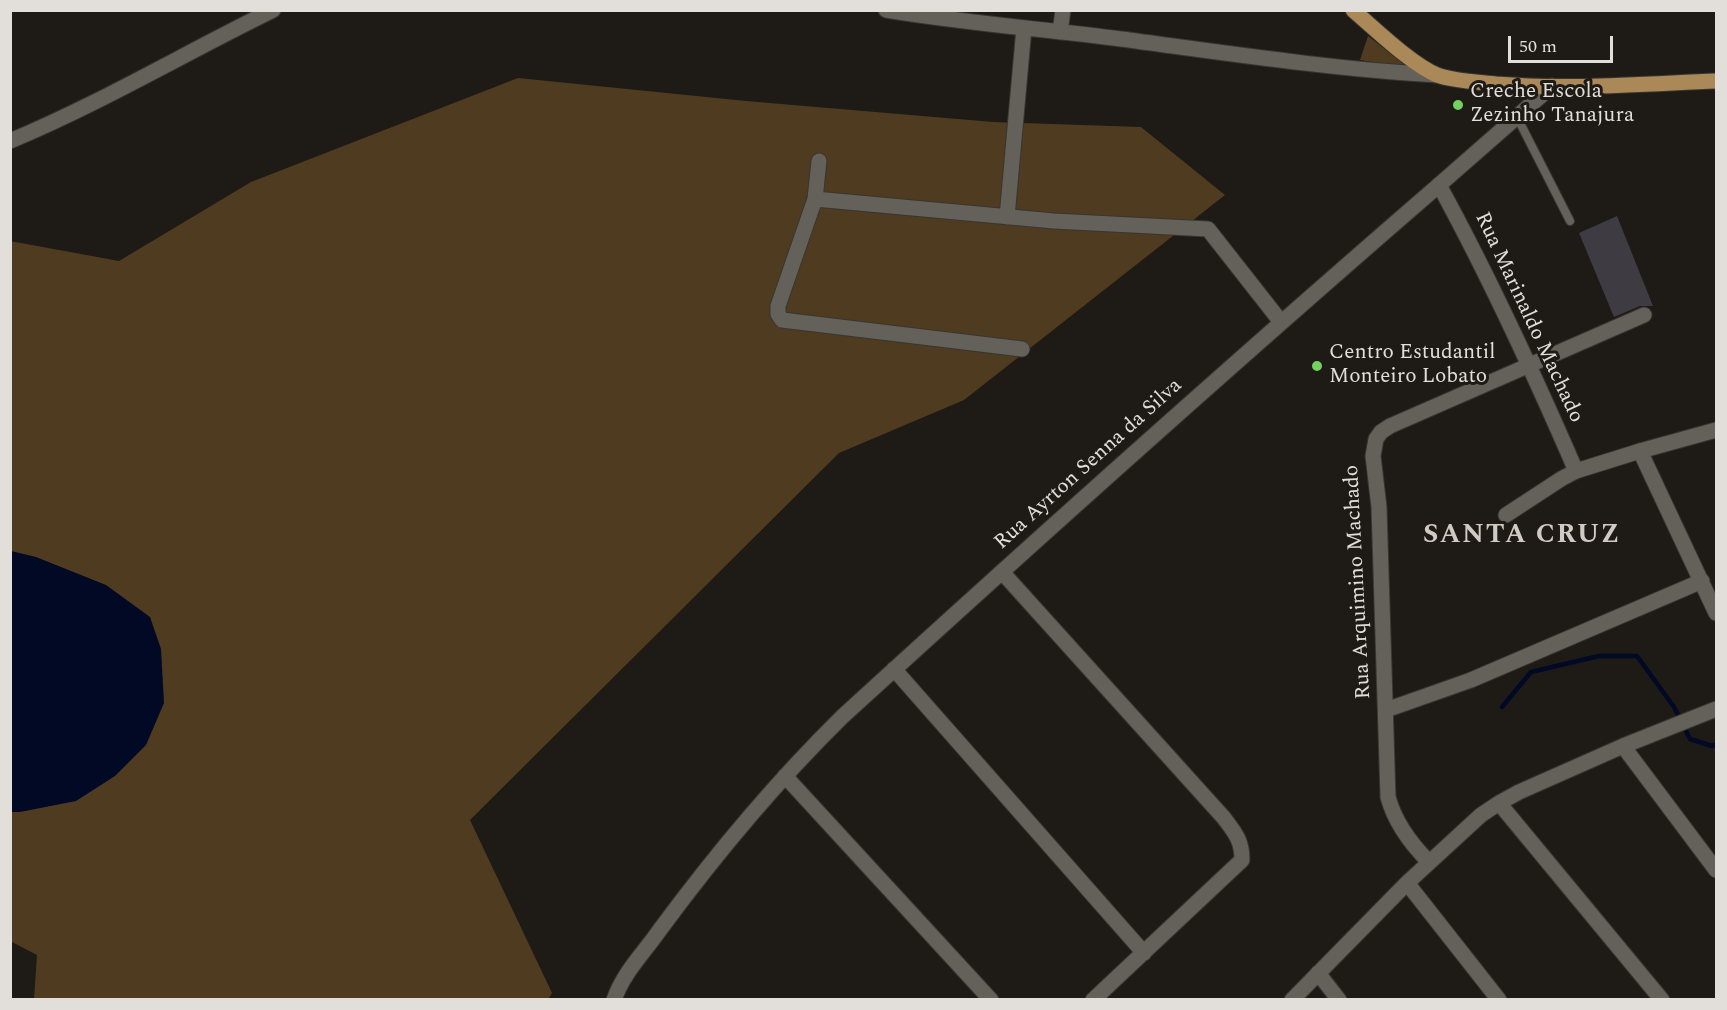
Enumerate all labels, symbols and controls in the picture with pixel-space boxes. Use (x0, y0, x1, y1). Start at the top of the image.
scale bar (1511, 24, 1616, 62)
text: 50 m (1519, 33, 1557, 60)
place label: Creche Escola Zezinho Tanajura (1470, 80, 1634, 130)
marker: Creche Escola Zezinho Tanajura (1451, 98, 1465, 112)
street label: Rua Marinaldo Machado (1468, 209, 1588, 427)
place label: Centro Estudantil Monteiro Lobato (1329, 341, 1495, 391)
marker: Centro Estudantil Monteiro Lobato (1310, 359, 1324, 373)
street label: Rua Ayrton Senna da Silva (990, 374, 1188, 556)
street label: Rua Arquimino Machado (1340, 464, 1378, 700)
district label: SANTA CRUZ (1423, 521, 1621, 553)

